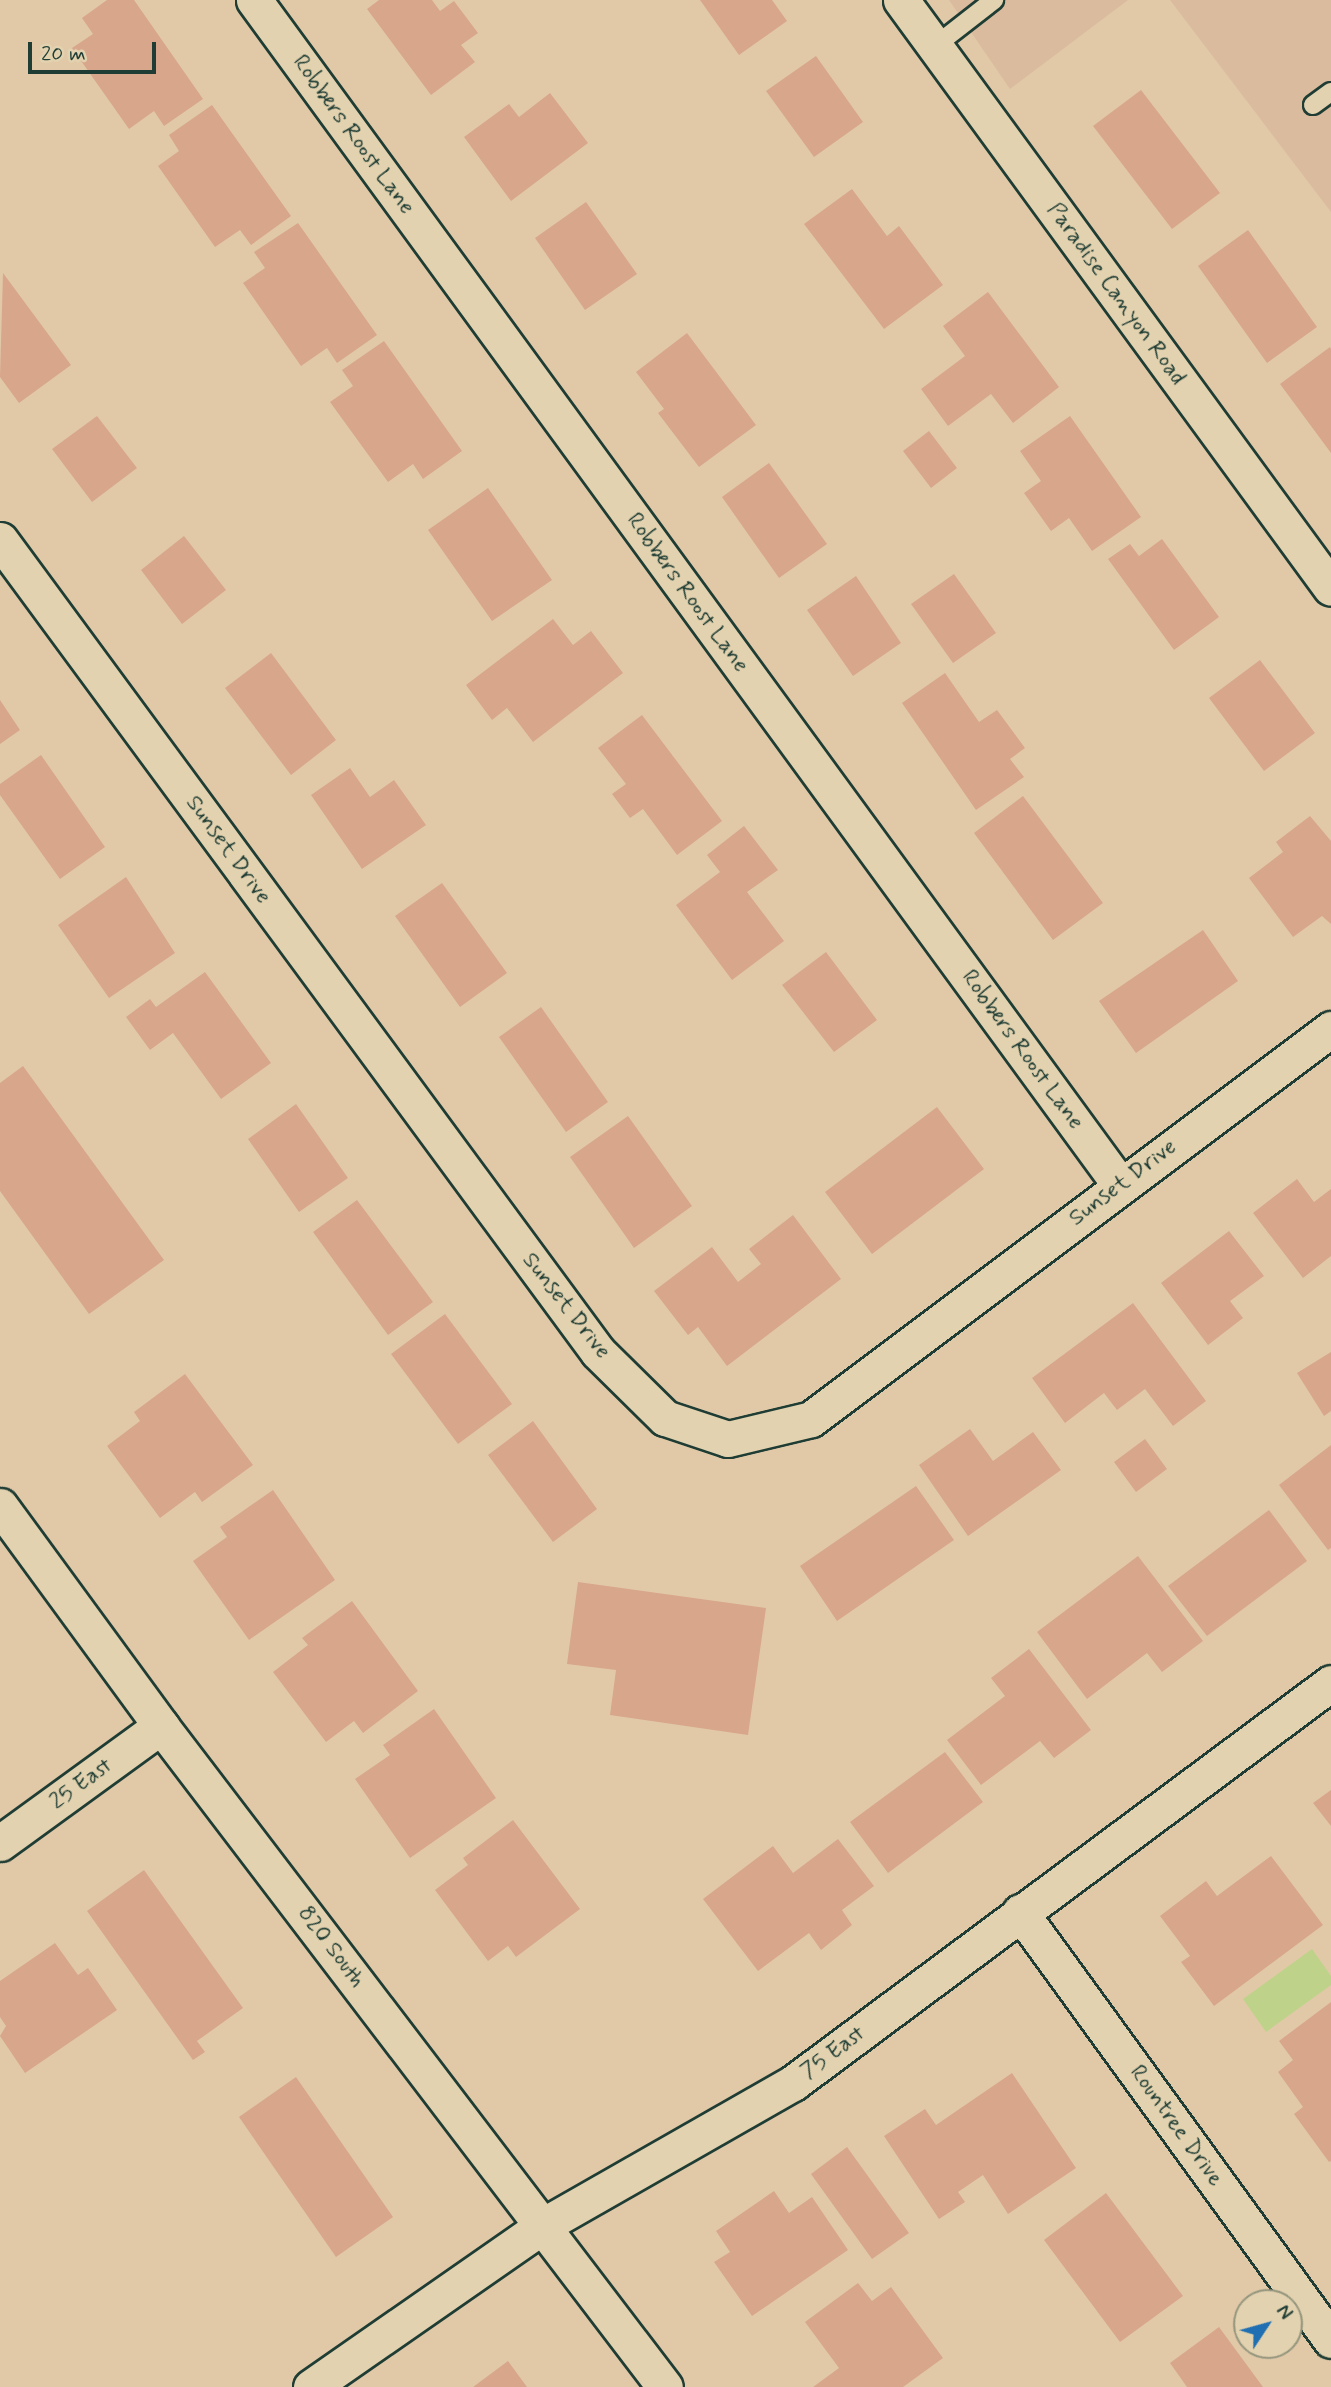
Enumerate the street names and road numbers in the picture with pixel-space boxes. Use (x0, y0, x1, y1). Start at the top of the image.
street label: Robbers Roost Lane (287, 51, 419, 219)
street label: Paradise Canyon Road (1042, 199, 1190, 389)
street label: Robbers Roost Lane (621, 509, 753, 677)
street label: Sunset Drive (180, 791, 276, 909)
street label: Robbers Roost Lane (956, 966, 1088, 1134)
street label: Sunset Drive (1064, 1134, 1182, 1232)
street label: Sunset Drive (516, 1248, 616, 1364)
street label: 25 East (44, 1752, 118, 1816)
street label: 820 South (291, 1901, 371, 1993)
street label: 75 East (796, 2020, 870, 2086)
street label: Rountree Drive (1123, 2060, 1229, 2192)

